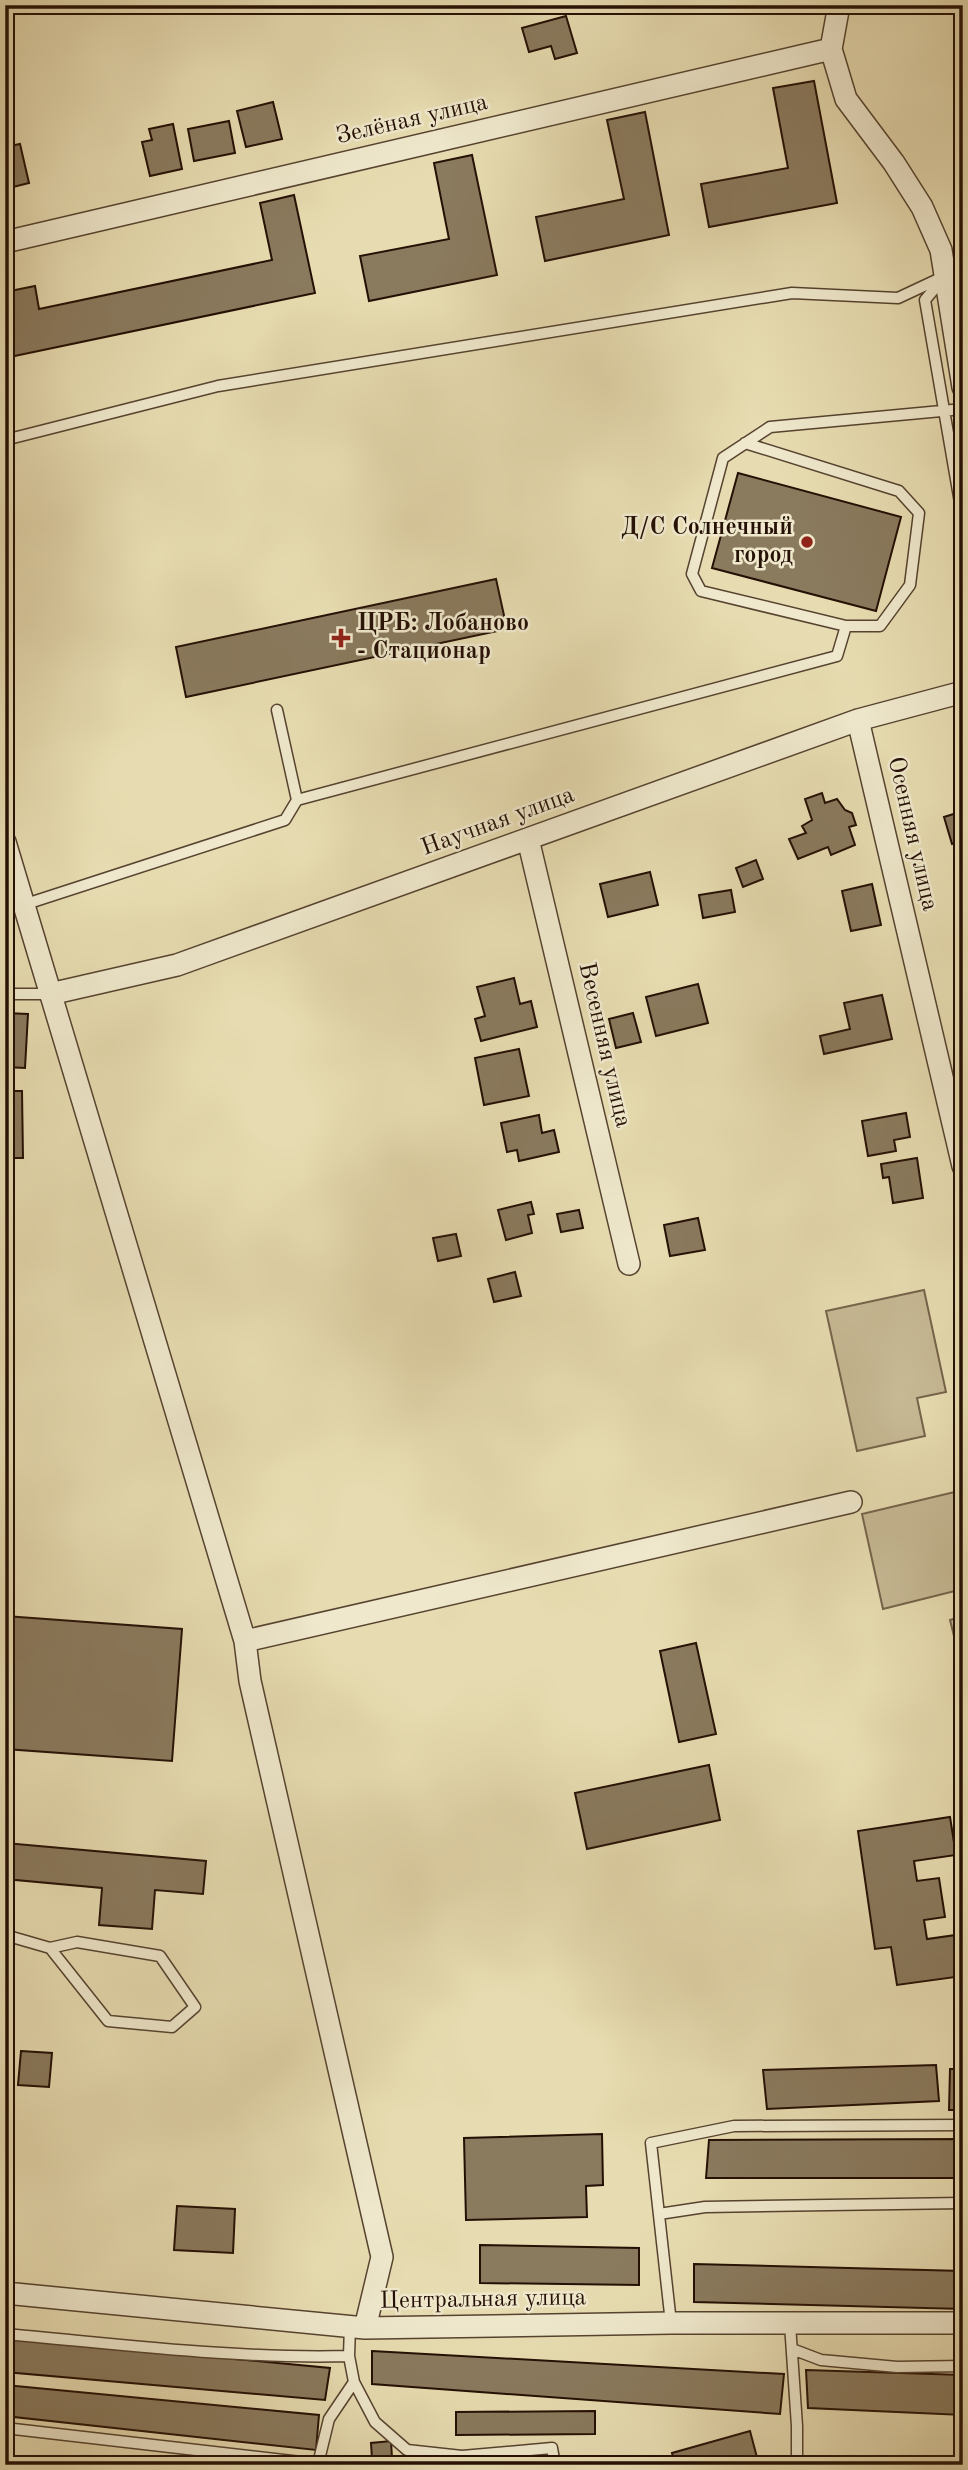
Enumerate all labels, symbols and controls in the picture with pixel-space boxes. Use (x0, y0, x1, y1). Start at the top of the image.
street label: Зелёная улица (334, 91, 490, 149)
place label: Д/С Солнечный город (621, 516, 793, 568)
marker: Д/С Солнечный город (799, 534, 815, 550)
place label: ЦРБ: Лобаново - Стационар (357, 612, 529, 664)
marker: ЦРБ: Лобаново - Стационар (331, 628, 351, 648)
street label: Осенняя улица (883, 754, 941, 914)
street label: Научная улица (418, 783, 578, 861)
street label: Весенняя улица (573, 960, 635, 1130)
street label: Центральная улица (379, 2286, 587, 2314)

